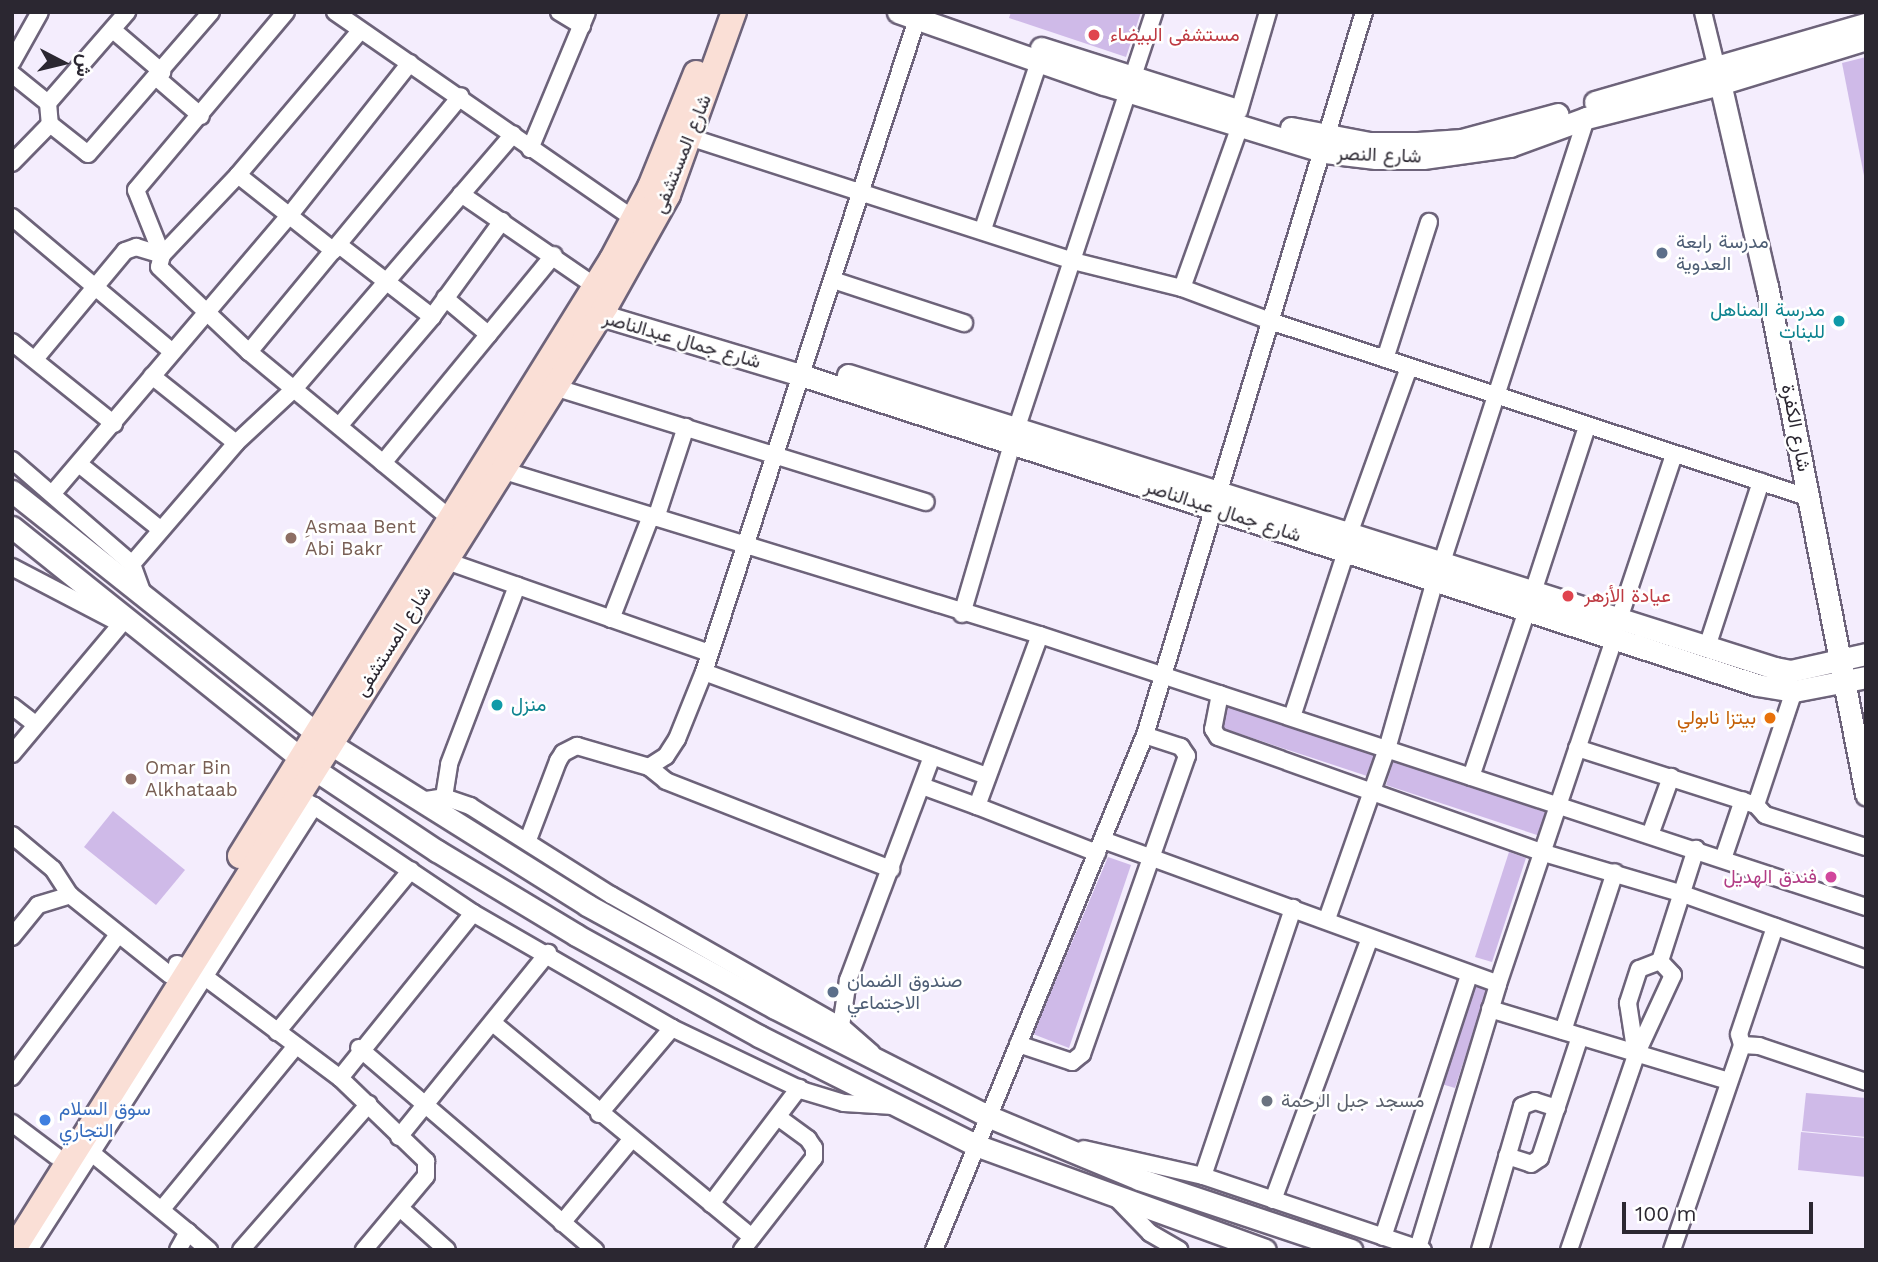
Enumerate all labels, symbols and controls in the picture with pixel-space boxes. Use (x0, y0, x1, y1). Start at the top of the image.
place label: مستشفى البيضاء (1110, 24, 1240, 46)
marker: مستشفى البيضاء (1084, 25, 1104, 45)
north arrow (28, 28, 98, 98)
text: ش (72, 53, 97, 78)
street label: شارع المستشفى (648, 91, 716, 217)
street label: شارع النصر (1336, 142, 1422, 168)
place label: مدرسة رابعة العدوية (1676, 231, 1769, 275)
marker: مدرسة رابعة العدوية (1654, 245, 1670, 261)
place label: مدرسة المناهل للبنات (1710, 299, 1825, 343)
street label: شارع جمال عبدالناصر (601, 307, 763, 373)
marker: مدرسة المناهل للبنات (1831, 313, 1847, 329)
street label: شارع الكفرة (1776, 382, 1816, 474)
street label: شارع جمال عبدالناصر (1142, 475, 1304, 547)
place label: ِAsmaa Bent Abi Bakr (305, 516, 417, 560)
marker: ِAsmaa Bent Abi Bakr (283, 530, 299, 546)
street label: شارع المستشفى (350, 581, 436, 701)
place label: عيادة الأزهر (1584, 585, 1671, 607)
marker: عيادة الأزهر (1558, 586, 1578, 606)
place label: منزل (511, 694, 546, 716)
marker: منزل (489, 697, 505, 713)
place label: بيتزا نابولي (1677, 707, 1756, 729)
marker: بيتزا نابولي (1762, 710, 1778, 726)
place label: Omar Bin Alkhataab (145, 757, 238, 801)
marker: Omar Bin Alkhataab (123, 771, 139, 787)
place label: فندق الهديل (1723, 866, 1817, 888)
marker: فندق الهديل (1823, 869, 1839, 885)
place label: صندوق الضمان الاجتماعي (847, 970, 962, 1014)
marker: صندوق الضمان الاجتماعي (825, 984, 841, 1000)
place label: مسجد جبل الرحمة (1281, 1090, 1424, 1112)
marker: مسجد جبل الرحمة (1259, 1093, 1275, 1109)
place label: سوق السلام التجاري (59, 1098, 151, 1142)
marker: سوق السلام التجاري (37, 1112, 53, 1128)
scale bar (1626, 1188, 1817, 1232)
text: 100 m (1635, 1201, 1697, 1226)

